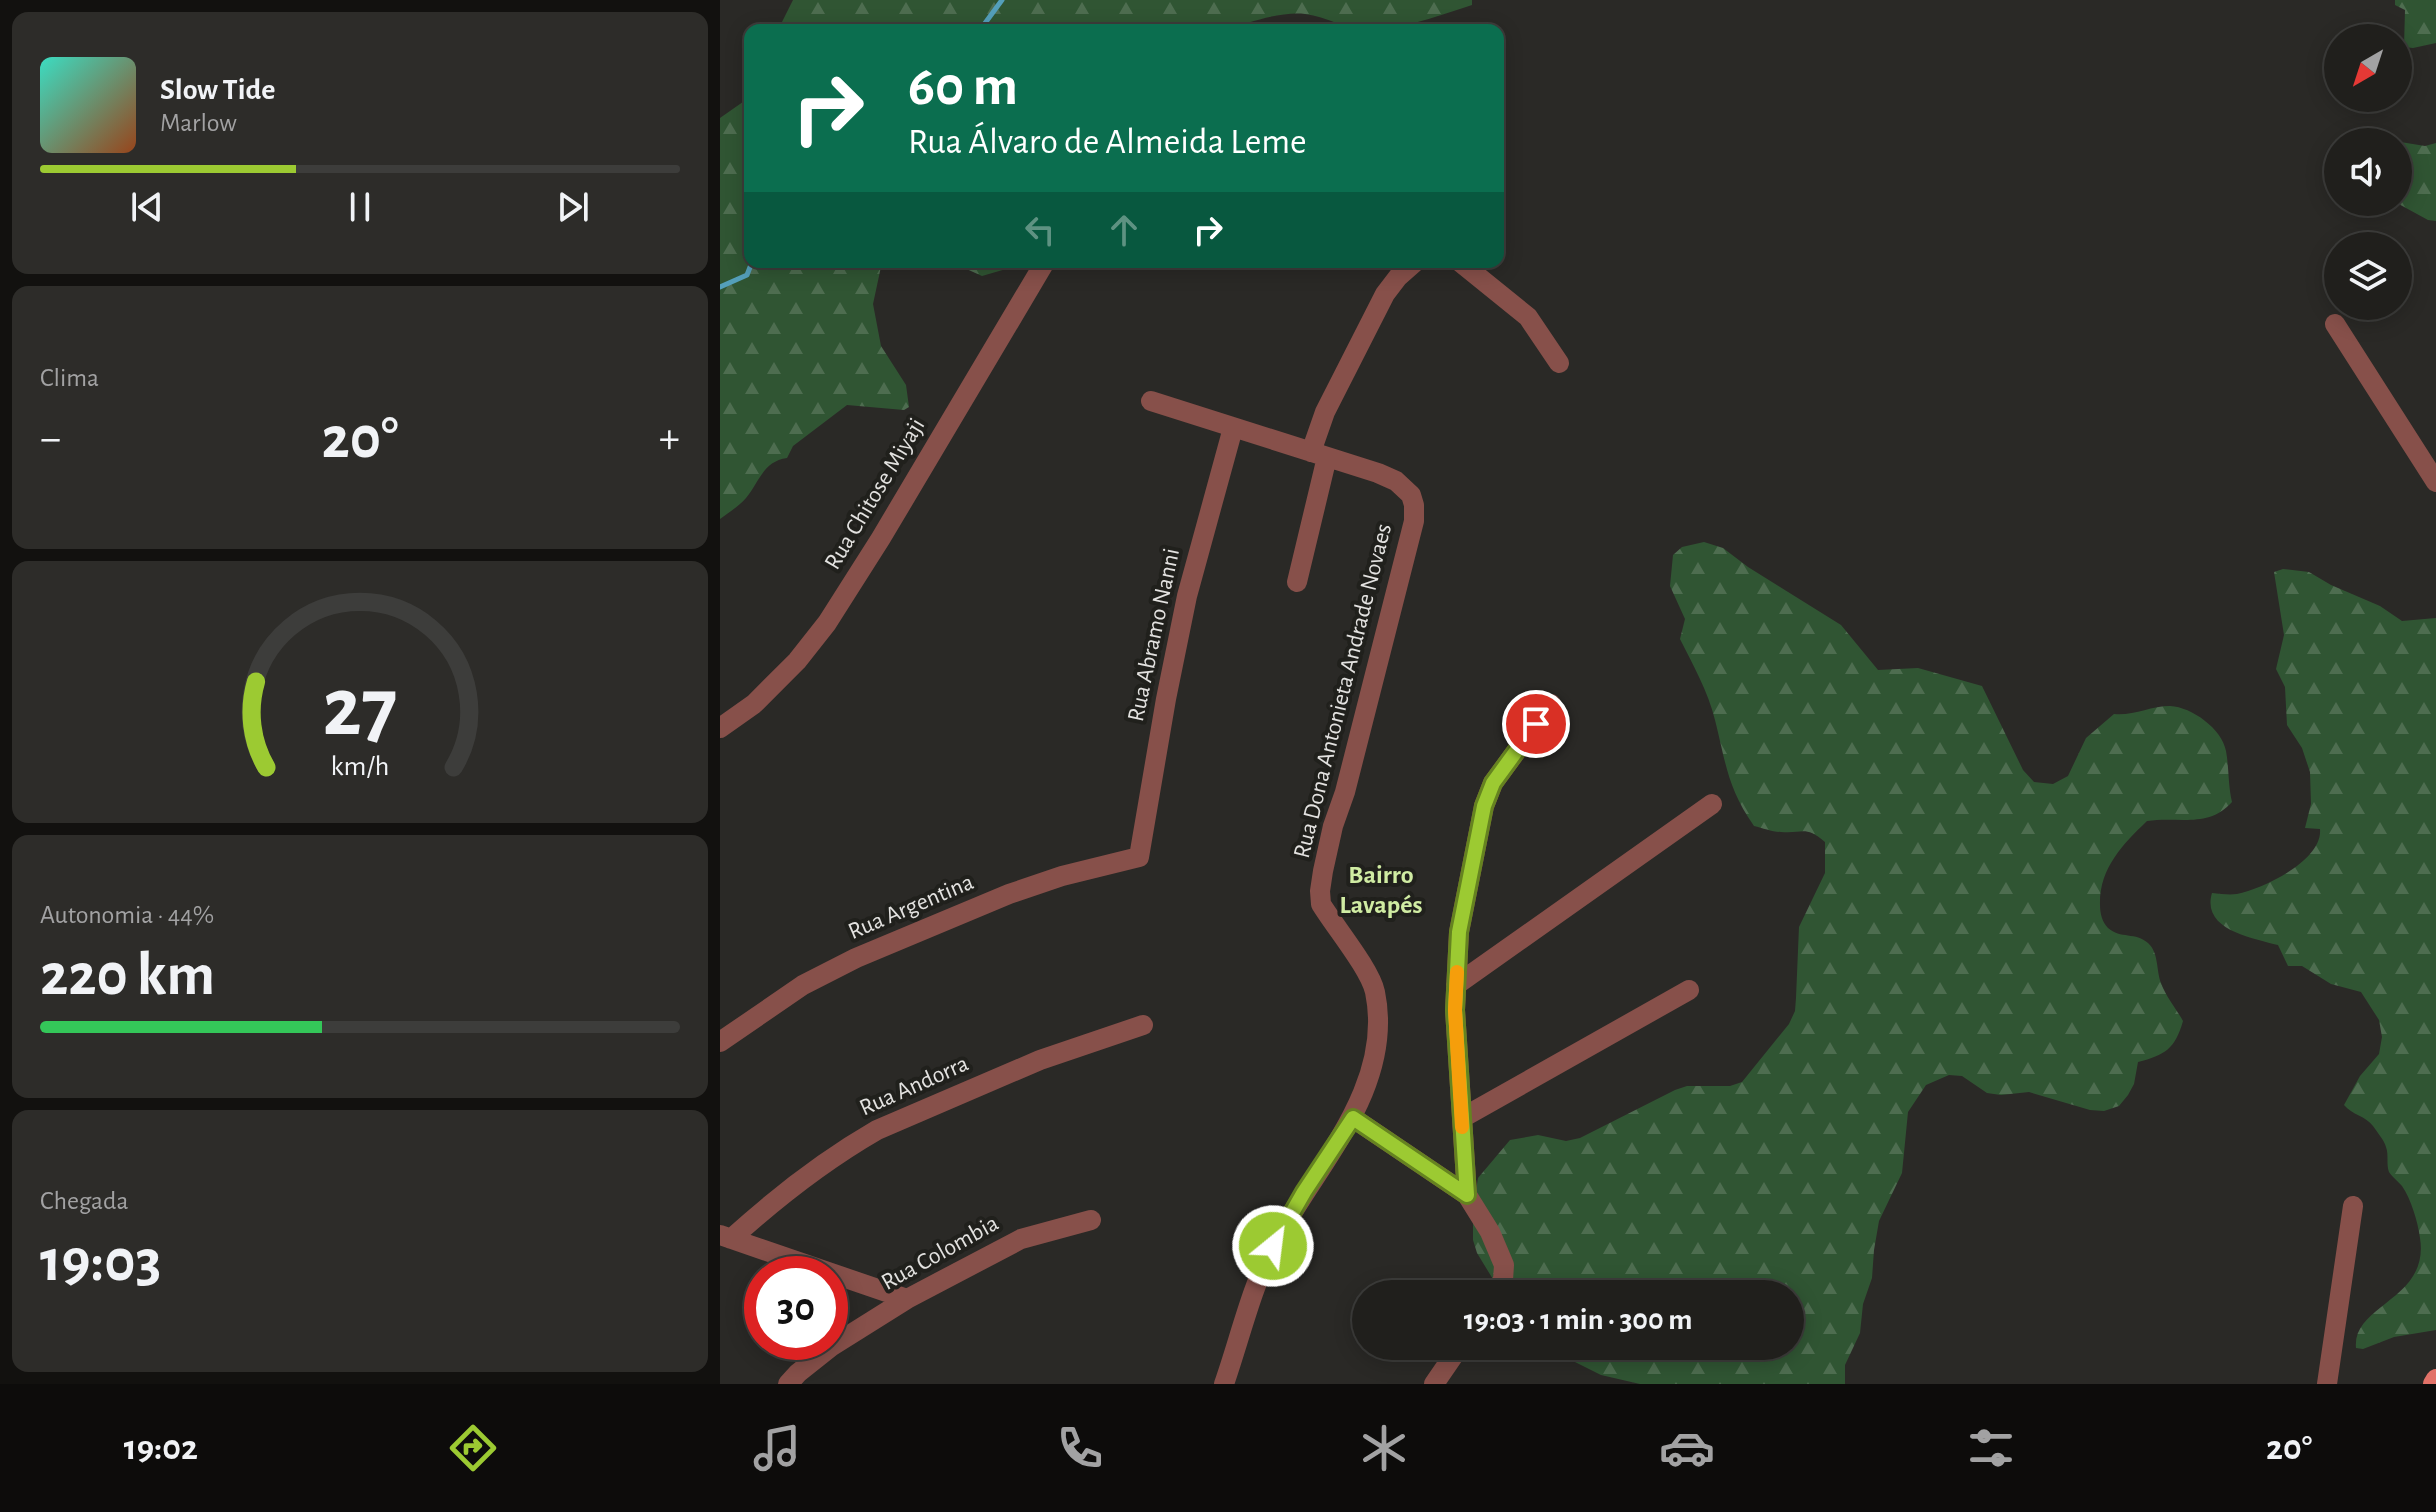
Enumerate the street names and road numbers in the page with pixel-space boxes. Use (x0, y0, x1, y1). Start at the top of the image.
street label: Rua Chitose Miyaji (820, 414, 930, 574)
street label: Rua Dona Antonieta Andrade Novaes (1290, 521, 1396, 861)
street label: Rua Abramo Nanni (1124, 546, 1184, 724)
street label: Rua Argentina (845, 870, 977, 944)
street label: Rua Andorra (856, 1051, 972, 1121)
street label: Rua Colombia (877, 1211, 1003, 1295)

